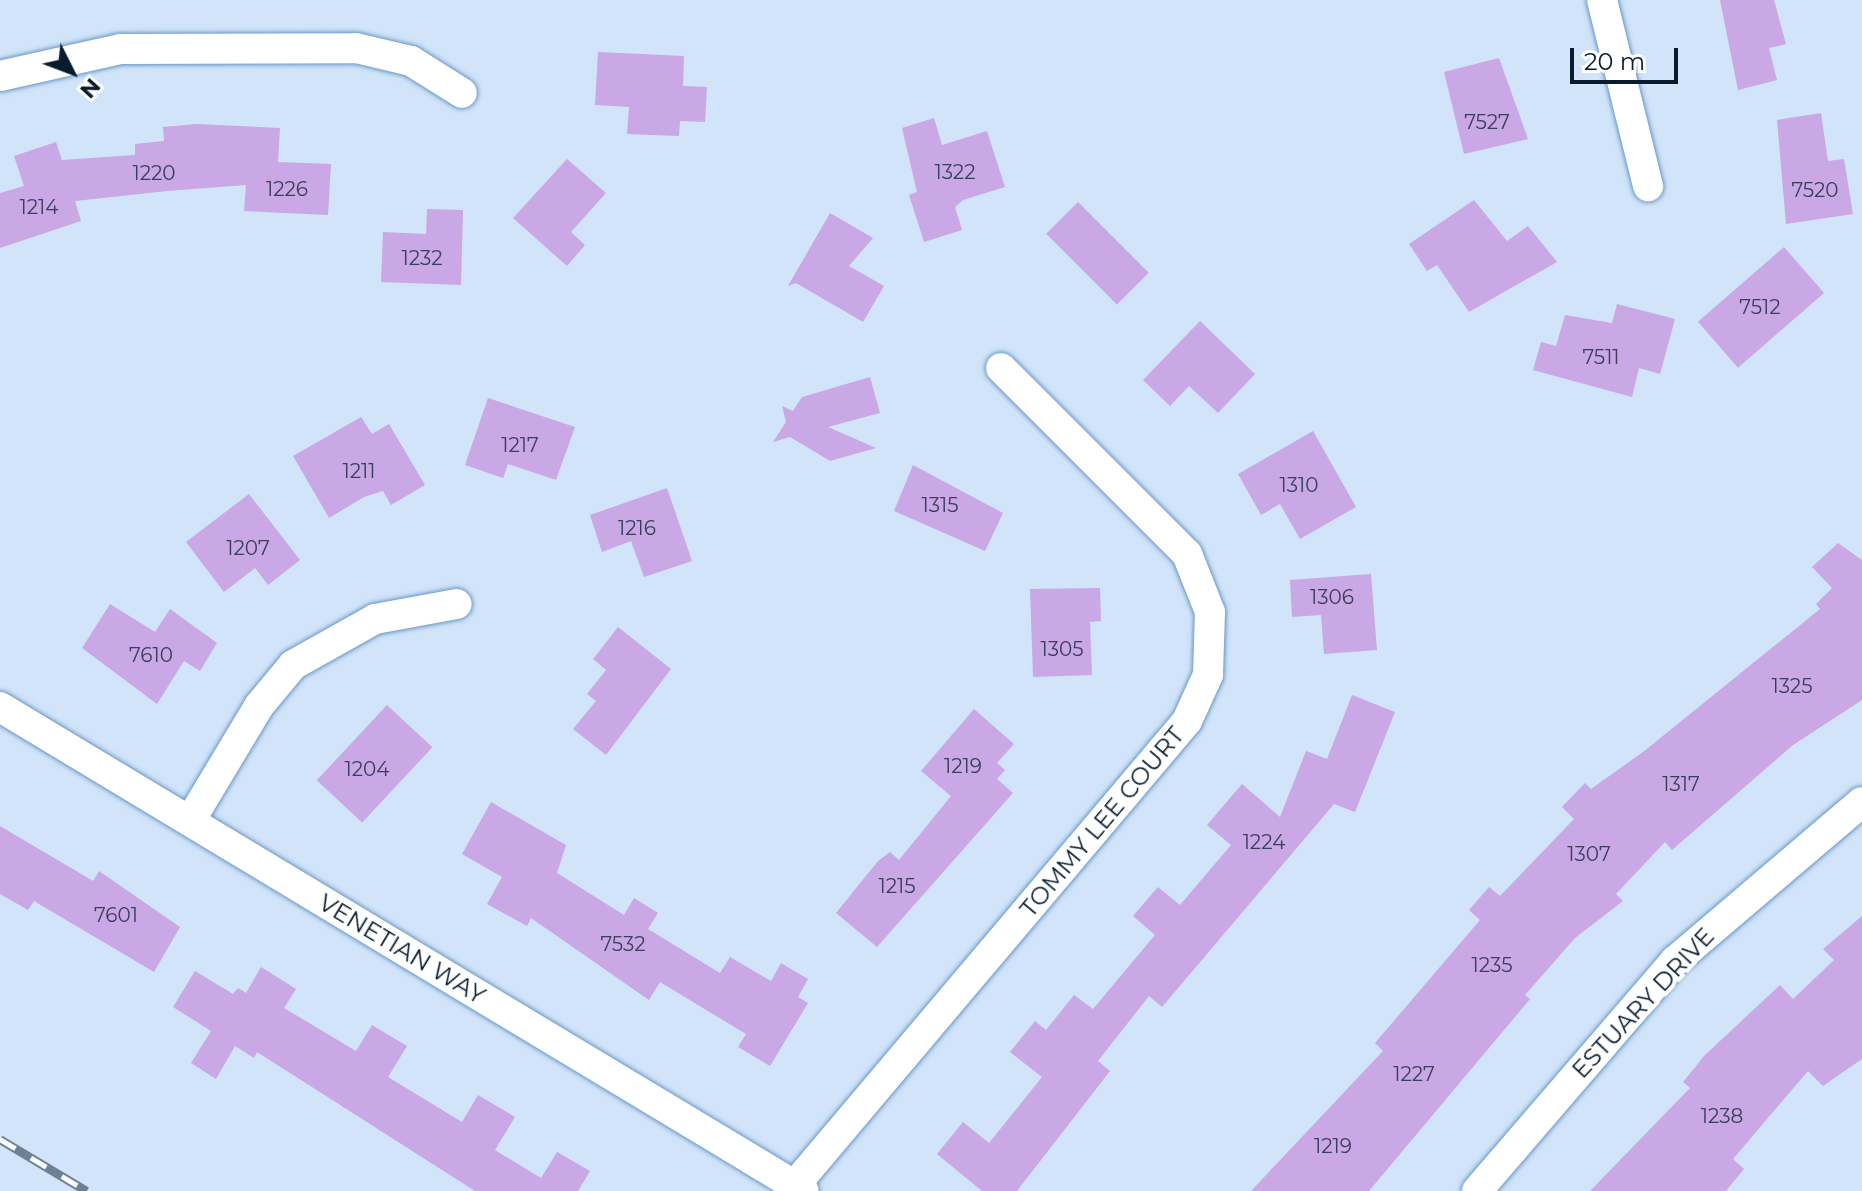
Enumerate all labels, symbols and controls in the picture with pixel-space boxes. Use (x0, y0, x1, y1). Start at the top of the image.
north arrow (32, 32, 112, 112)
scale bar (1574, 32, 1682, 82)
text: 20 m (1584, 47, 1645, 76)
text: N (74, 73, 106, 104)
house number: 7527 (1464, 110, 1510, 134)
house number: 1322 (934, 160, 976, 184)
house number: 1220 (132, 161, 176, 185)
house number: 1226 (266, 177, 308, 201)
house number: 7520 (1791, 178, 1839, 202)
house number: 1214 (19, 195, 59, 219)
house number: 1232 (401, 246, 443, 270)
house number: 7512 (1739, 295, 1781, 319)
house number: 7511 (1582, 345, 1620, 369)
house number: 1217 (501, 433, 539, 457)
house number: 1211 (342, 459, 376, 483)
house number: 1310 (1280, 473, 1318, 497)
house number: 1315 (921, 493, 959, 517)
house number: 1216 (618, 516, 656, 540)
house number: 1207 (226, 536, 270, 560)
house number: 1306 (1310, 585, 1354, 609)
house number: 1305 (1040, 637, 1084, 661)
house number: 7610 (129, 643, 173, 667)
house number: 1325 (1771, 674, 1813, 698)
street label: TOMMY LEE COURT (1014, 721, 1190, 923)
house number: 1219 (944, 754, 982, 778)
house number: 1204 (345, 757, 389, 781)
house number: 1317 (1662, 772, 1700, 796)
house number: 1224 (1243, 830, 1285, 854)
house number: 1307 (1567, 842, 1611, 866)
house number: 1215 (878, 874, 916, 898)
street label: VENETIAN WAY (314, 888, 490, 1010)
house number: 7601 (94, 903, 138, 927)
street label: ESTUARY DRIVE (1566, 922, 1720, 1084)
house number: 7532 (600, 932, 646, 956)
house number: 1235 (1472, 953, 1512, 977)
house number: 1227 (1393, 1062, 1435, 1086)
house number: 1238 (1701, 1104, 1743, 1128)
house number: 1219 (1314, 1134, 1352, 1158)

